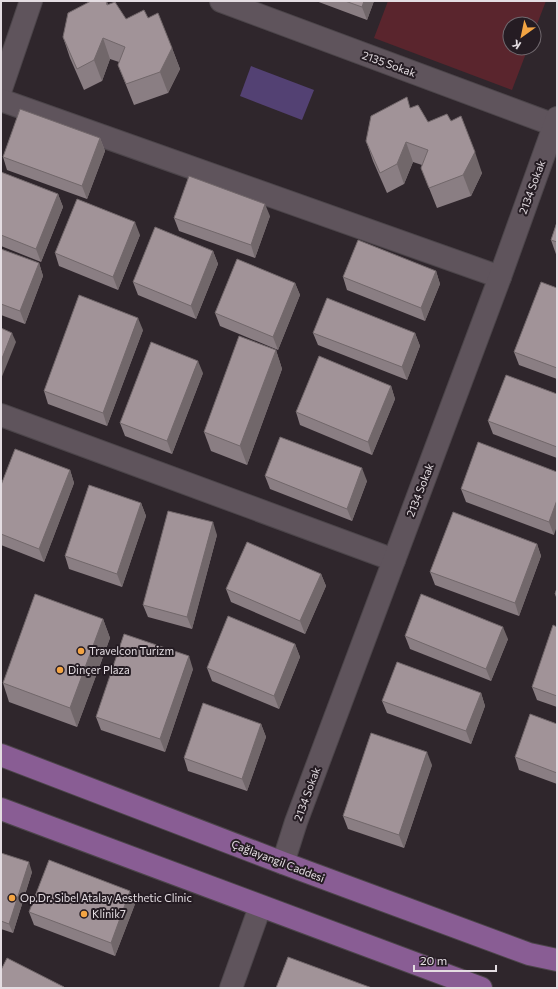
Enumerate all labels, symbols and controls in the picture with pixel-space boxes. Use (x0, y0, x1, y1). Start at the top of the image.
north arrow (502, 16, 542, 56)
text: K (509, 37, 523, 52)
street label: 2135 Sokak (361, 48, 418, 79)
street label: 2134 Sokak (516, 158, 547, 216)
street label: 2134 Sokak (403, 461, 436, 519)
place label: Travelcon Turizm (89, 644, 174, 657)
marker: Travelcon Turizm (76, 646, 86, 656)
place label: Dinçer Plaza (68, 663, 130, 676)
marker: Dinçer Plaza (55, 665, 65, 675)
street label: 2134 Sokak (291, 765, 322, 823)
street label: Çağlayangil Caddesi (230, 837, 327, 884)
place label: Op.Dr. Sibel Atalay Aesthetic Clinic (20, 891, 192, 904)
marker: Op.Dr. Sibel Atalay Aesthetic Clinic (7, 893, 17, 903)
place label: Klinik7 (92, 907, 126, 920)
marker: Klinik7 (79, 909, 89, 919)
scale bar (414, 947, 496, 973)
text: 20 m (420, 953, 447, 967)

